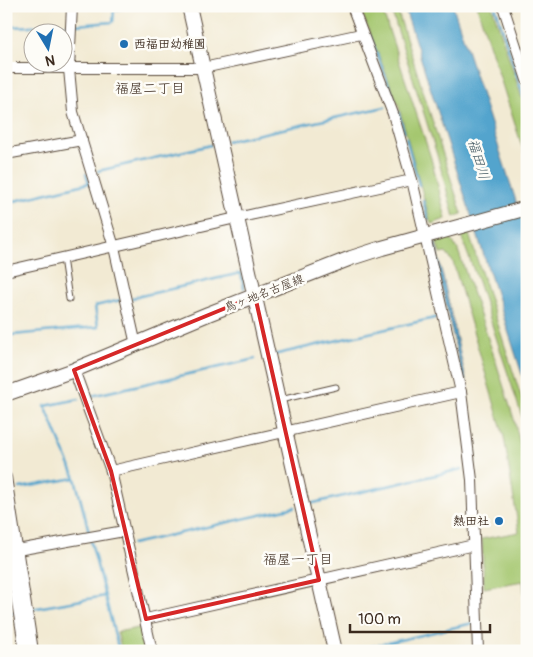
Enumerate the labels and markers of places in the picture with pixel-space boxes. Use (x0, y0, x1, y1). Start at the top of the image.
place label: 西福田幼稚園 (134, 37, 206, 52)
marker: 西福田幼稚園 (118, 38, 130, 50)
place label: 熱田社 (453, 514, 489, 529)
marker: 熱田社 (493, 515, 505, 527)

